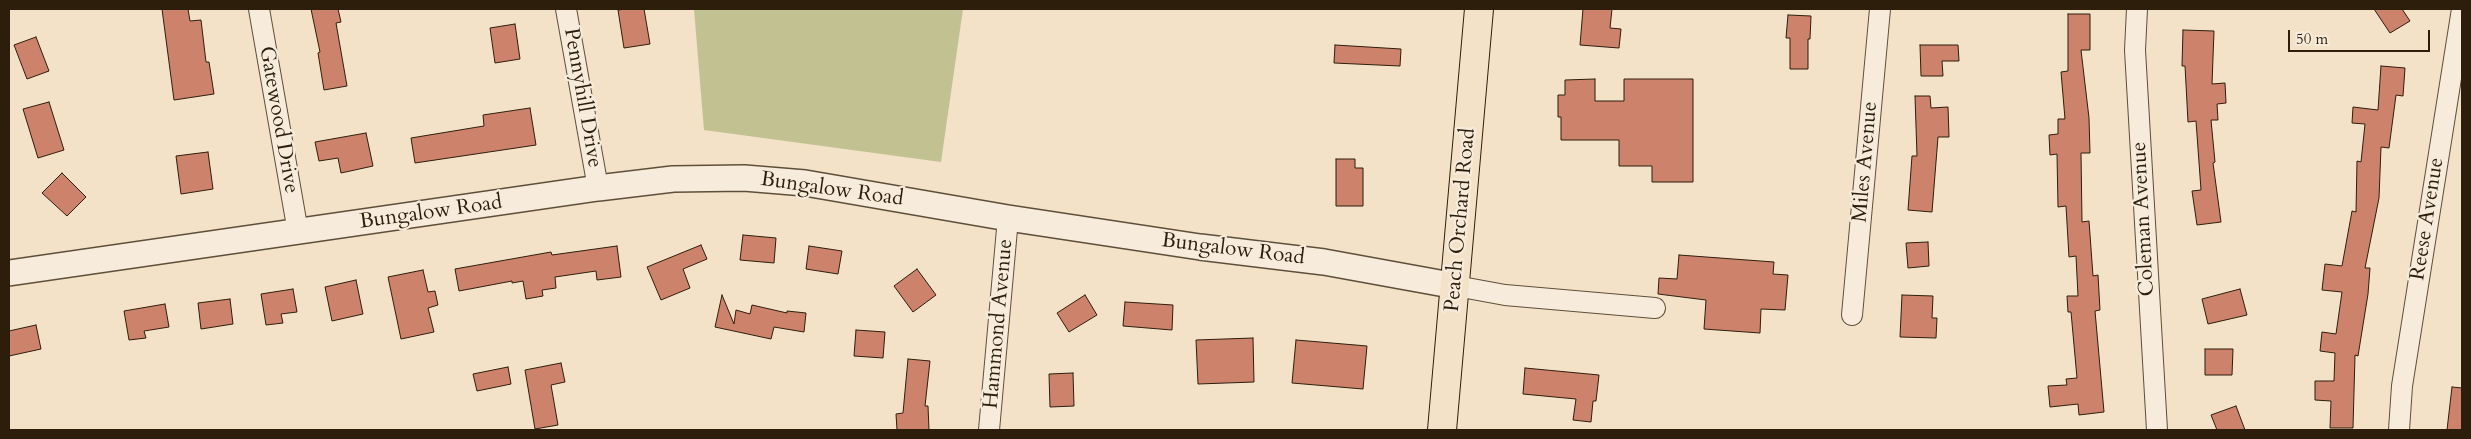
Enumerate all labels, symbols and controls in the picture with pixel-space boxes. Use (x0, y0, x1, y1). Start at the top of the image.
scale bar (2291, 20, 2434, 52)
street label: Pennyhill Drive (557, 26, 607, 170)
text: 50 m (2296, 29, 2328, 49)
street label: Gatewood Drive (253, 44, 303, 196)
street label: Miles Avenue (1848, 100, 1884, 224)
street label: Peach Orchard Road (1440, 127, 1482, 313)
street label: Coleman Avenue (2127, 141, 2161, 297)
street label: Reese Avenue (2406, 156, 2450, 282)
street label: Bungalow Road (759, 168, 905, 212)
street label: Bungalow Road (358, 191, 504, 235)
street label: Bungalow Road (1160, 229, 1306, 271)
street label: Hammond Avenue (979, 238, 1019, 410)

